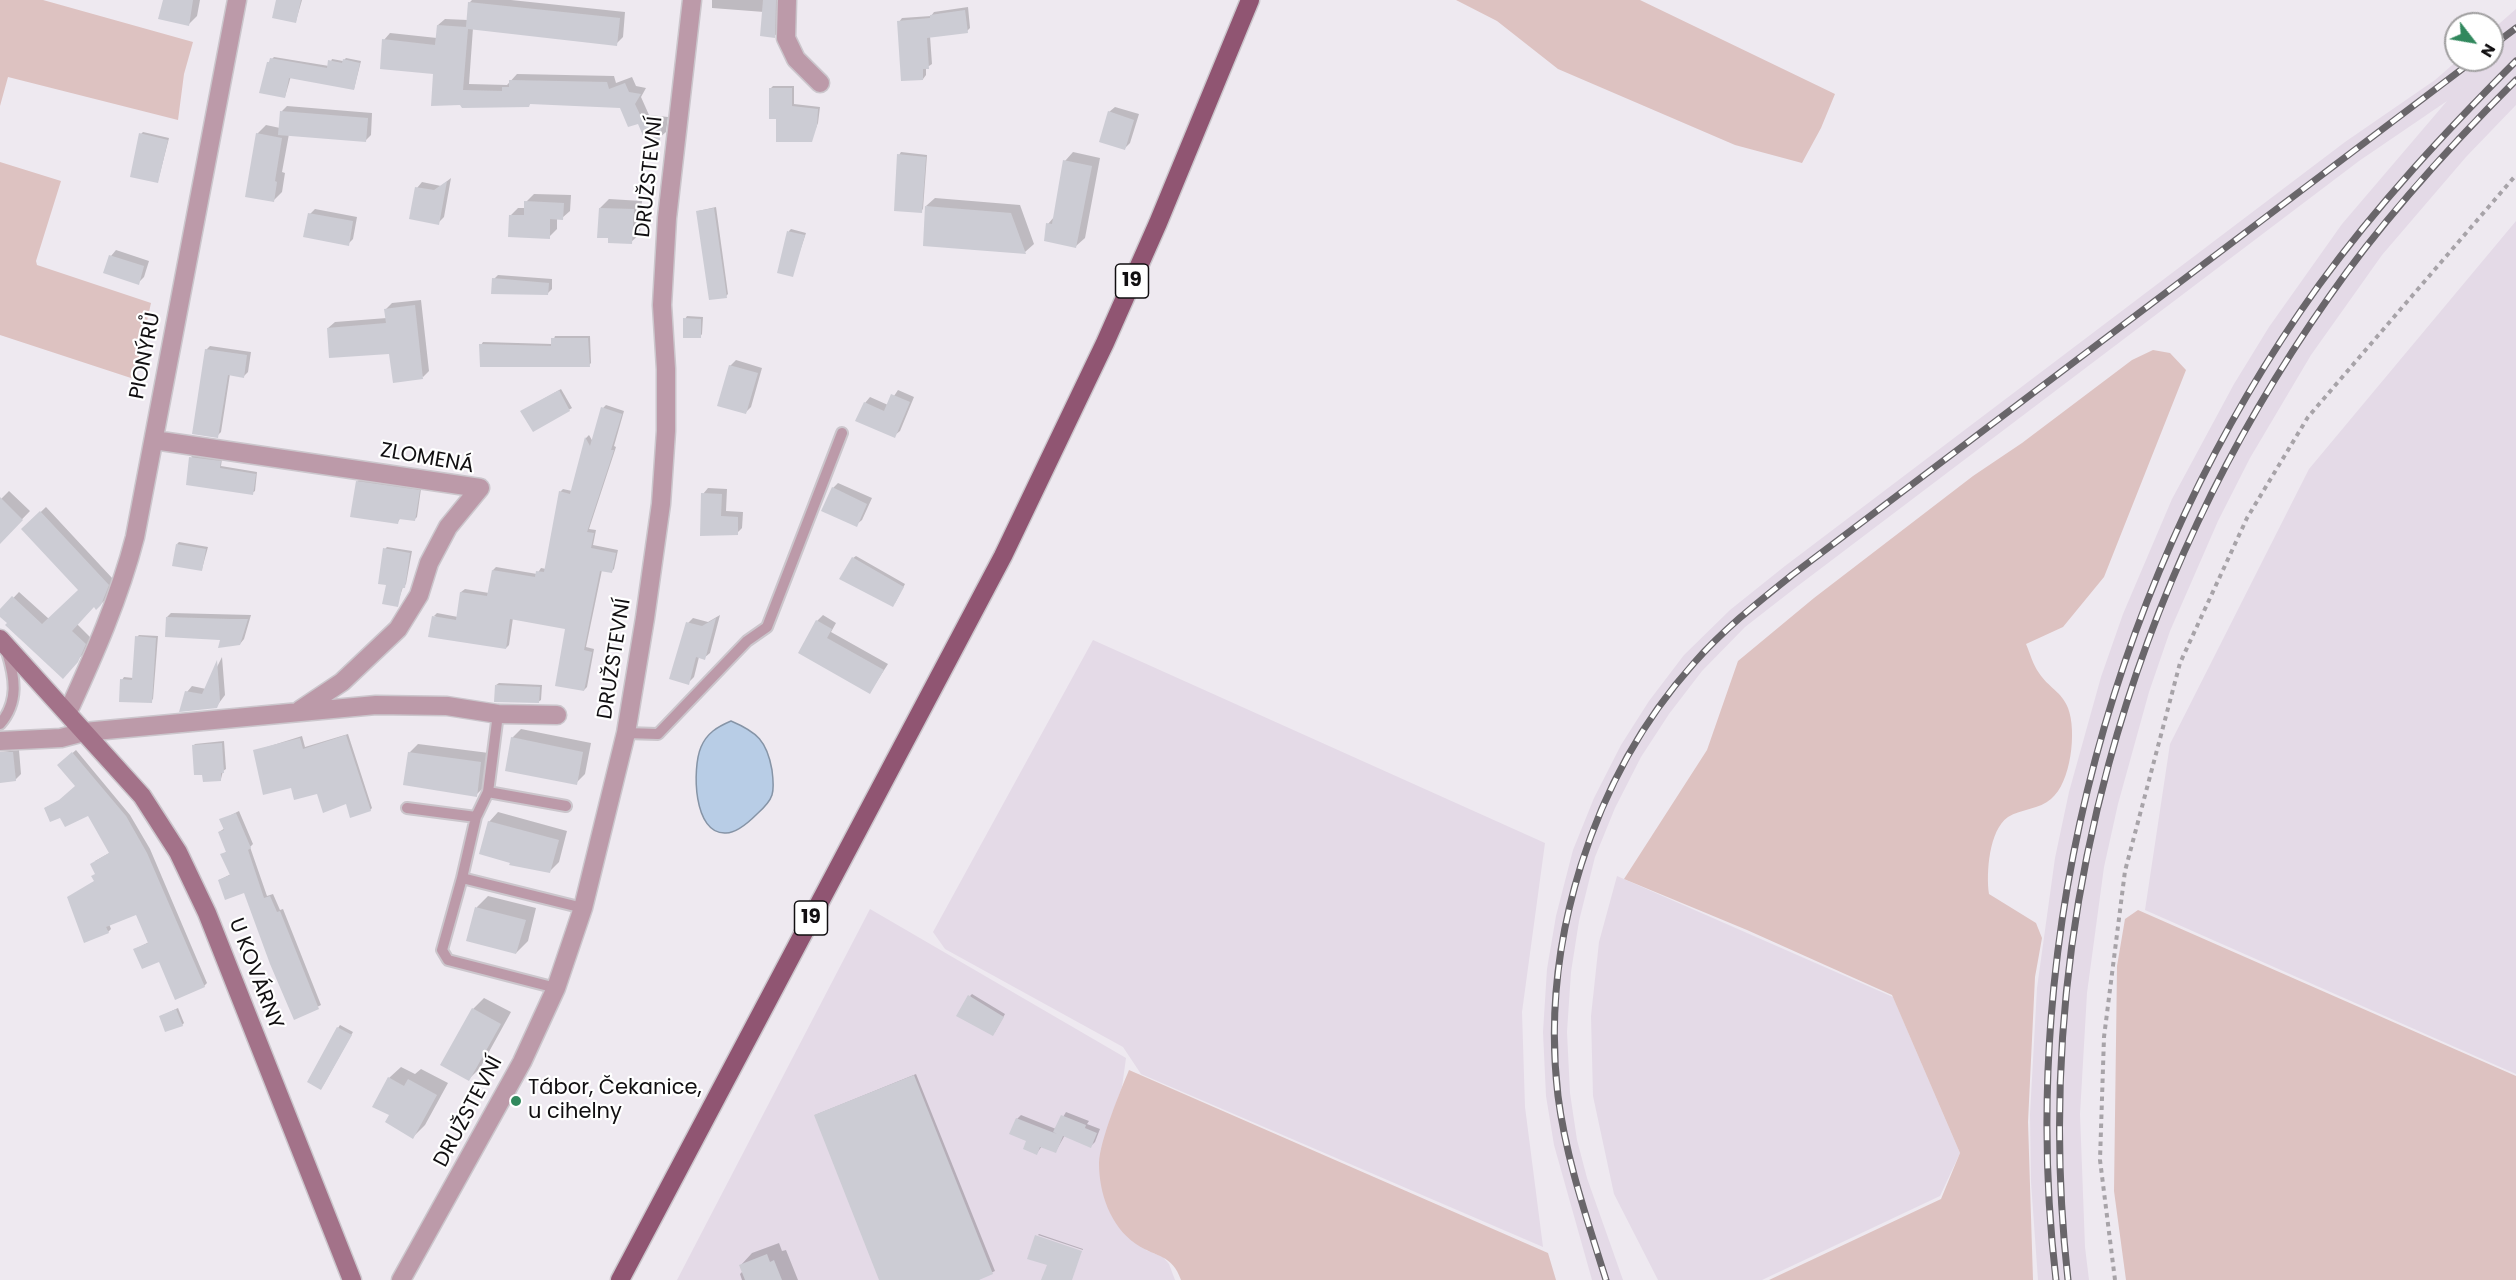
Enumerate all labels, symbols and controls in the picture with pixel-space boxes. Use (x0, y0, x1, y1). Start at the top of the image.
north arrow (2444, 12, 2504, 72)
text: N (2475, 39, 2501, 62)
street label: DRUŽSTEVNÍ (631, 115, 669, 239)
road number: 19 (1116, 264, 1148, 298)
street label: PIONÝRŮ (125, 311, 167, 401)
street label: ZLOMENÁ (378, 438, 476, 480)
street label: DRUŽSTEVNÍ (593, 597, 637, 721)
road number: 19 (794, 901, 828, 935)
street label: U KOVÁRNY (222, 915, 288, 1033)
street label: DRUŽSTEVNÍ (429, 1052, 509, 1172)
place label: Tábor, Čekanice, u cihelny (528, 1076, 702, 1126)
marker: Tábor, Čekanice, u cihelny (509, 1094, 523, 1108)

